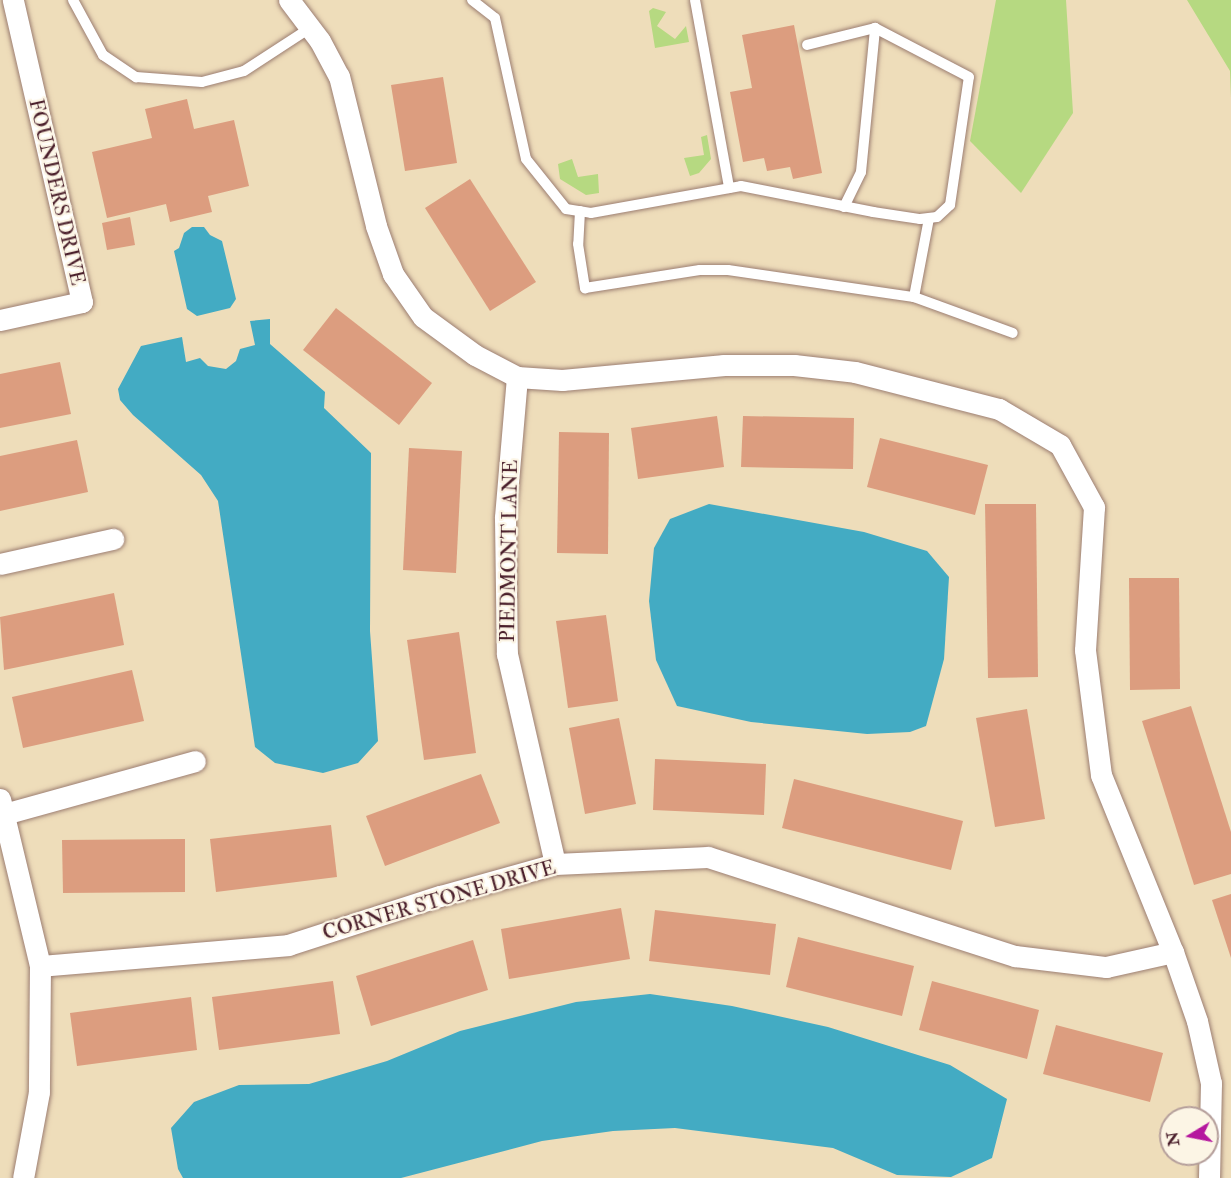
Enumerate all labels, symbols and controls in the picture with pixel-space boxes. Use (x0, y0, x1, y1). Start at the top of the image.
street label: FOUNDERS DRIVE (24, 97, 90, 287)
street label: PIEDMONT LANE (495, 460, 523, 642)
street label: CORNER STONE DRIVE (320, 855, 558, 945)
north arrow (1159, 1106, 1219, 1166)
text: N (1162, 1130, 1184, 1148)

